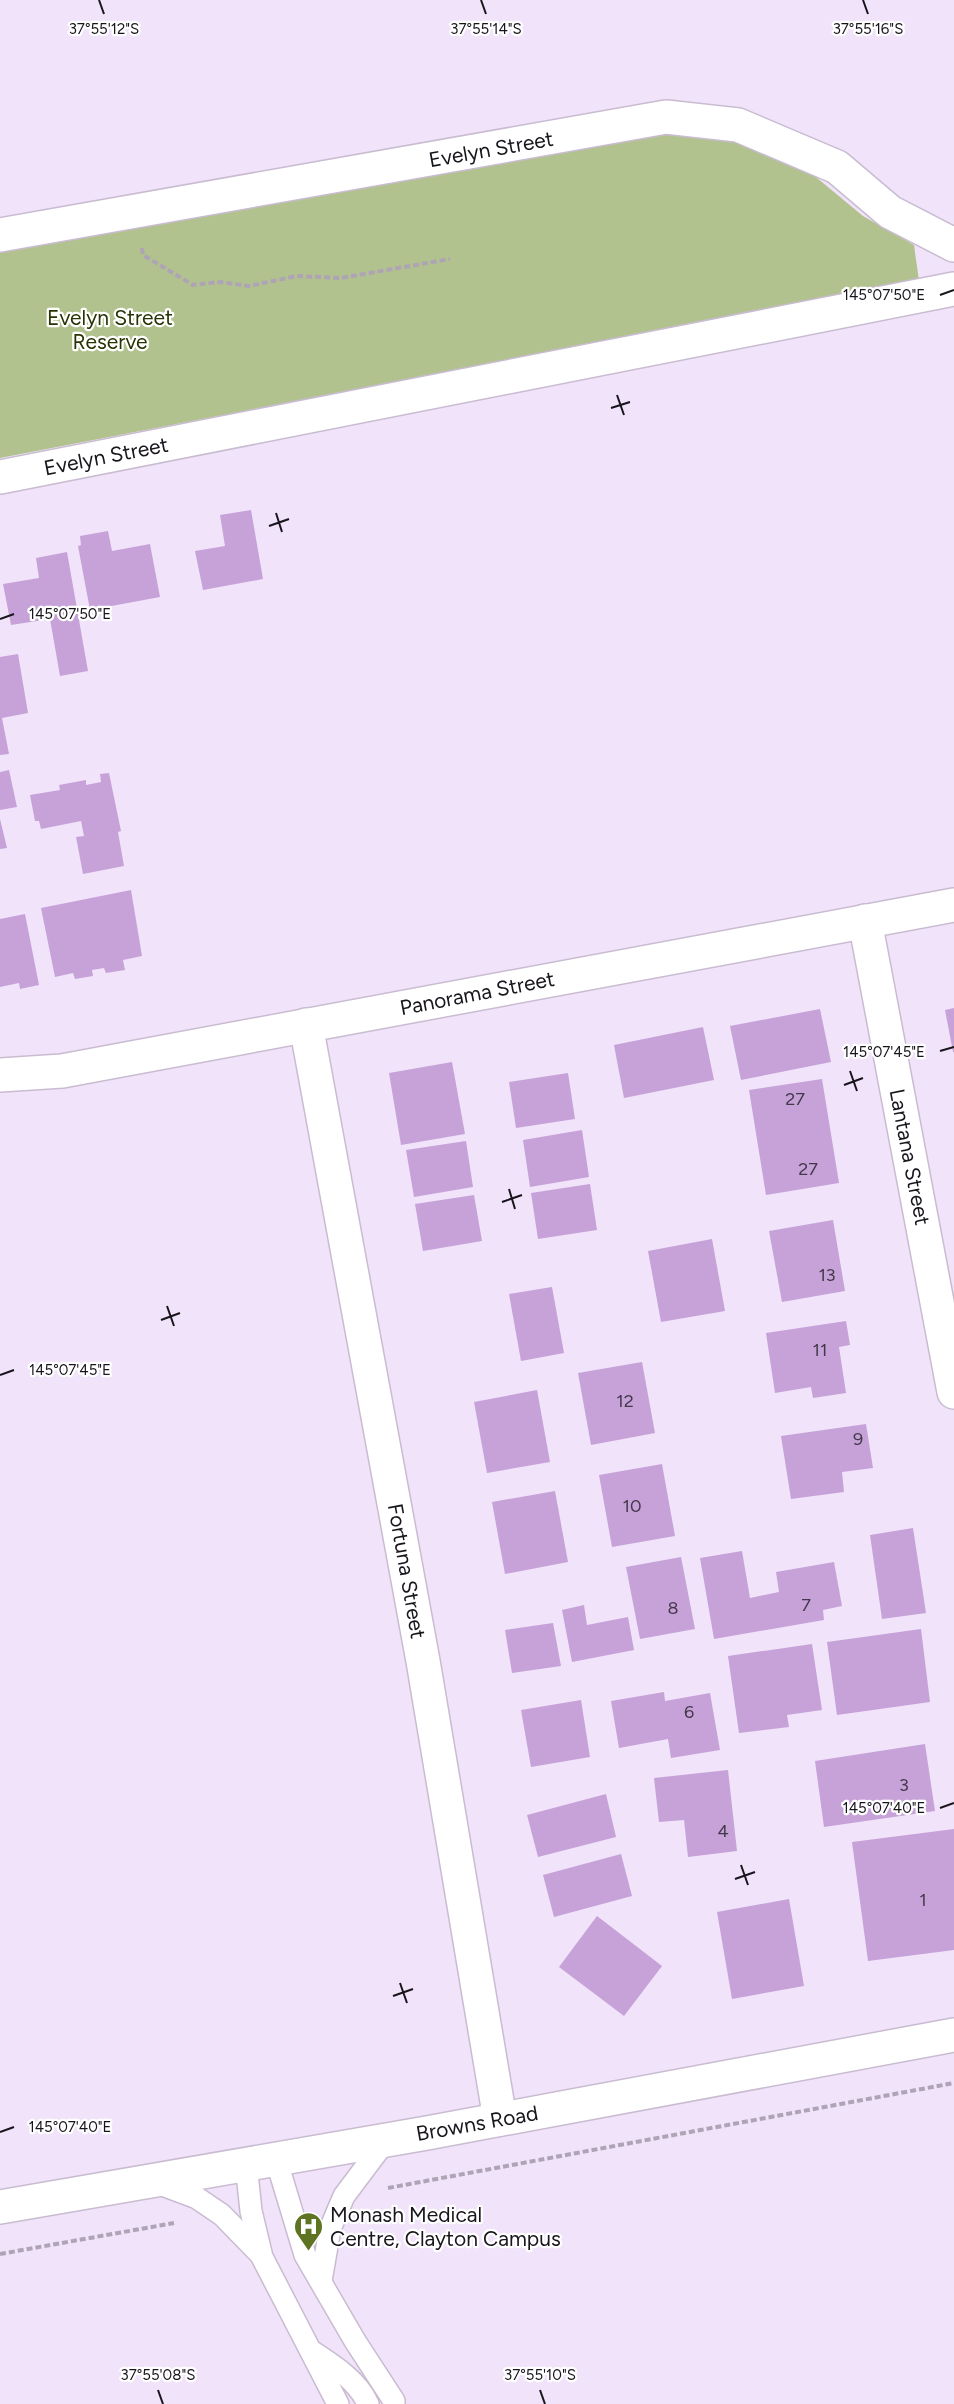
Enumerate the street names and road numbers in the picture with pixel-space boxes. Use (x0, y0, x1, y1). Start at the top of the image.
street label: Evelyn Street (427, 126, 555, 172)
street label: Evelyn Street (42, 432, 170, 480)
street label: Panorama Street (398, 966, 556, 1020)
street label: Lantana Street (885, 1087, 935, 1227)
street label: Fortuna Street (383, 1502, 431, 1641)
street label: Browns Road (414, 2100, 540, 2146)

